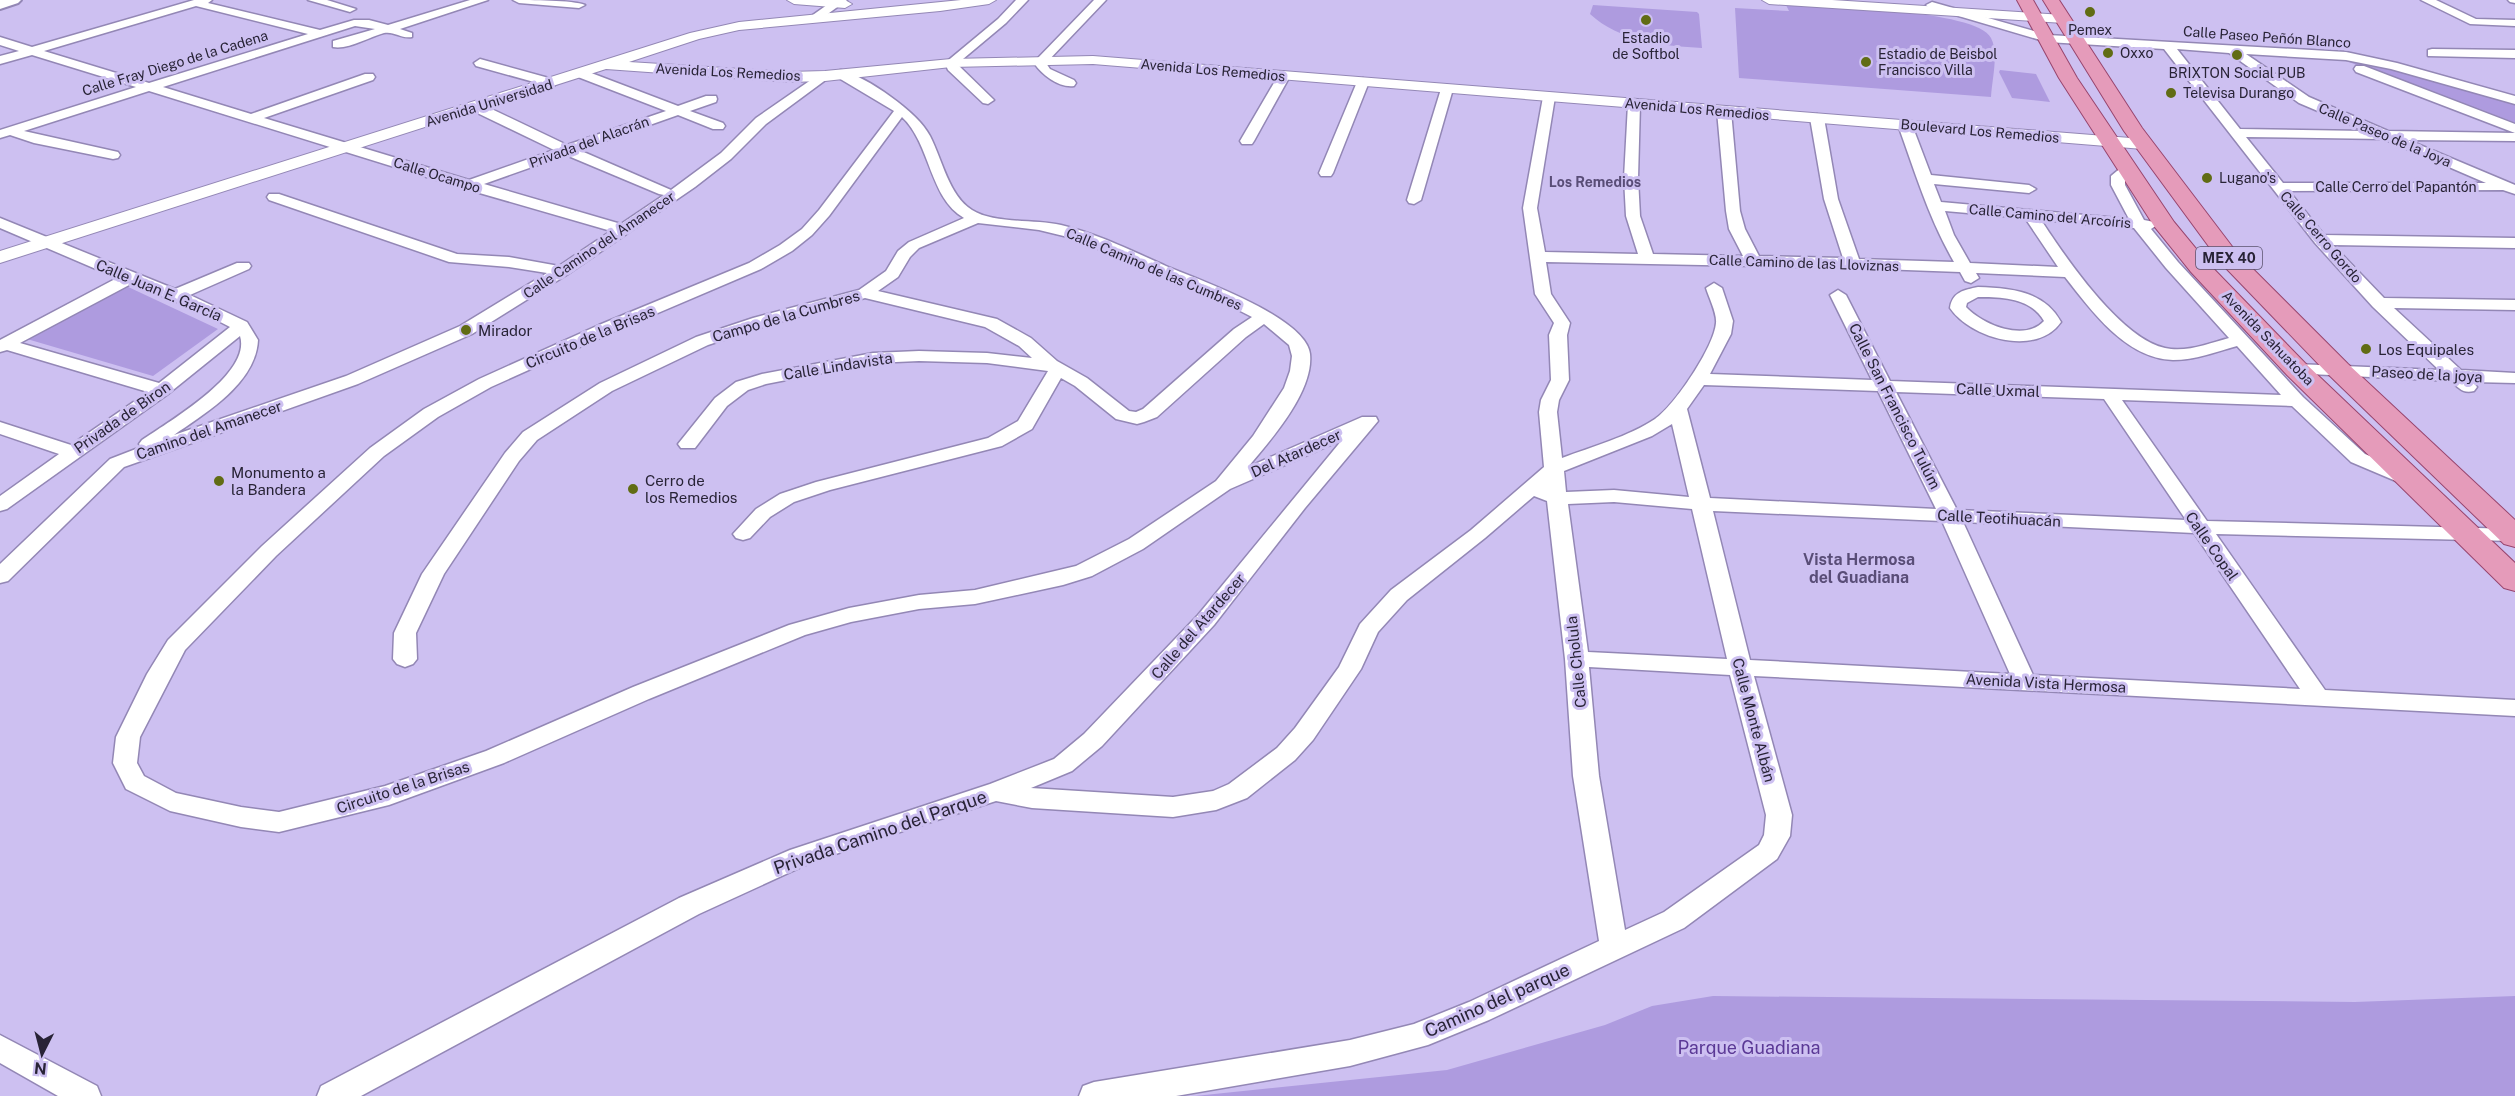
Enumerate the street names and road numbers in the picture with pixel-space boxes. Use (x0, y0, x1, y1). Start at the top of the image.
street label: Calle Paseo Peñón Blanco (2183, 23, 2352, 51)
street label: Calle Fray Diego de la Cadena (80, 27, 270, 99)
street label: Avenida Los Remedios (1140, 56, 1286, 84)
street label: Avenida Los Remedios (655, 60, 801, 84)
street label: Avenida Universidad (424, 76, 554, 130)
street label: Avenida Los Remedios (1624, 95, 1770, 123)
street label: Calle Paseo de la Joya (2316, 100, 2454, 170)
street label: Privada del Alacrán (527, 113, 651, 171)
street label: Boulevard Los Remedios (1900, 116, 2060, 146)
street label: Calle Ocampo (392, 154, 483, 196)
street label: Calle Cerro del Papantón (2315, 179, 2477, 195)
street label: Calle Camino del Amanecer (520, 188, 678, 302)
street label: Calle Cerro Gordo (2277, 188, 2365, 286)
street label: Calle Camino del Arcoíris (1968, 201, 2132, 231)
street label: Calle Camino de las Cumbres (1064, 225, 1244, 313)
road number: MEX 40 (2196, 247, 2262, 269)
street label: Calle Camino de las Lloviznas (1709, 252, 1899, 274)
street label: Calle Juan E. García (94, 256, 224, 324)
street label: Campo de la Cumbres (710, 287, 862, 345)
street label: Avenida Sahuatoba (2219, 288, 2317, 388)
street label: Circuito de la Brisas (523, 302, 657, 372)
street label: Calle San Francisco Tulúm (1846, 320, 1944, 492)
street label: Calle Lindavista (782, 349, 894, 383)
street label: Paseo de la joya (2371, 363, 2483, 385)
street label: Privada de Biron (71, 378, 173, 456)
street label: Calle Uxmal (1956, 380, 2040, 400)
street label: Camino del Amanecer (134, 397, 284, 463)
street label: Del Atardecer (1248, 426, 1344, 480)
street label: Calle Teotihuacán (1937, 506, 2061, 530)
street label: Calle Copal (2182, 509, 2242, 583)
street label: Calle del Atardecer (1148, 570, 1248, 682)
street label: Calle Cholula (1563, 615, 1589, 709)
street label: Calle Monte Albán (1729, 656, 1779, 784)
street label: Avenida Vista Hermosa (1965, 670, 2127, 696)
street label: Circuito de la Brisas (335, 758, 471, 816)
street label: Privada Camino del Parque (771, 786, 989, 878)
street label: Camino del parque (1421, 959, 1573, 1041)

